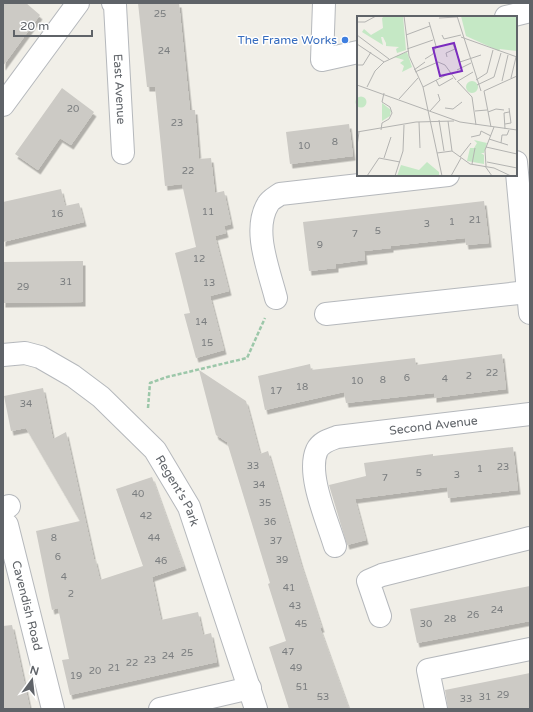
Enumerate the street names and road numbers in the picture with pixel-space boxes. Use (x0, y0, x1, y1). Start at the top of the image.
street label: East Avenue (111, 53, 128, 125)
street label: Second Avenue (389, 413, 479, 438)
street label: Regent's Park (153, 453, 202, 528)
street label: Cavendish Road (9, 559, 45, 652)

